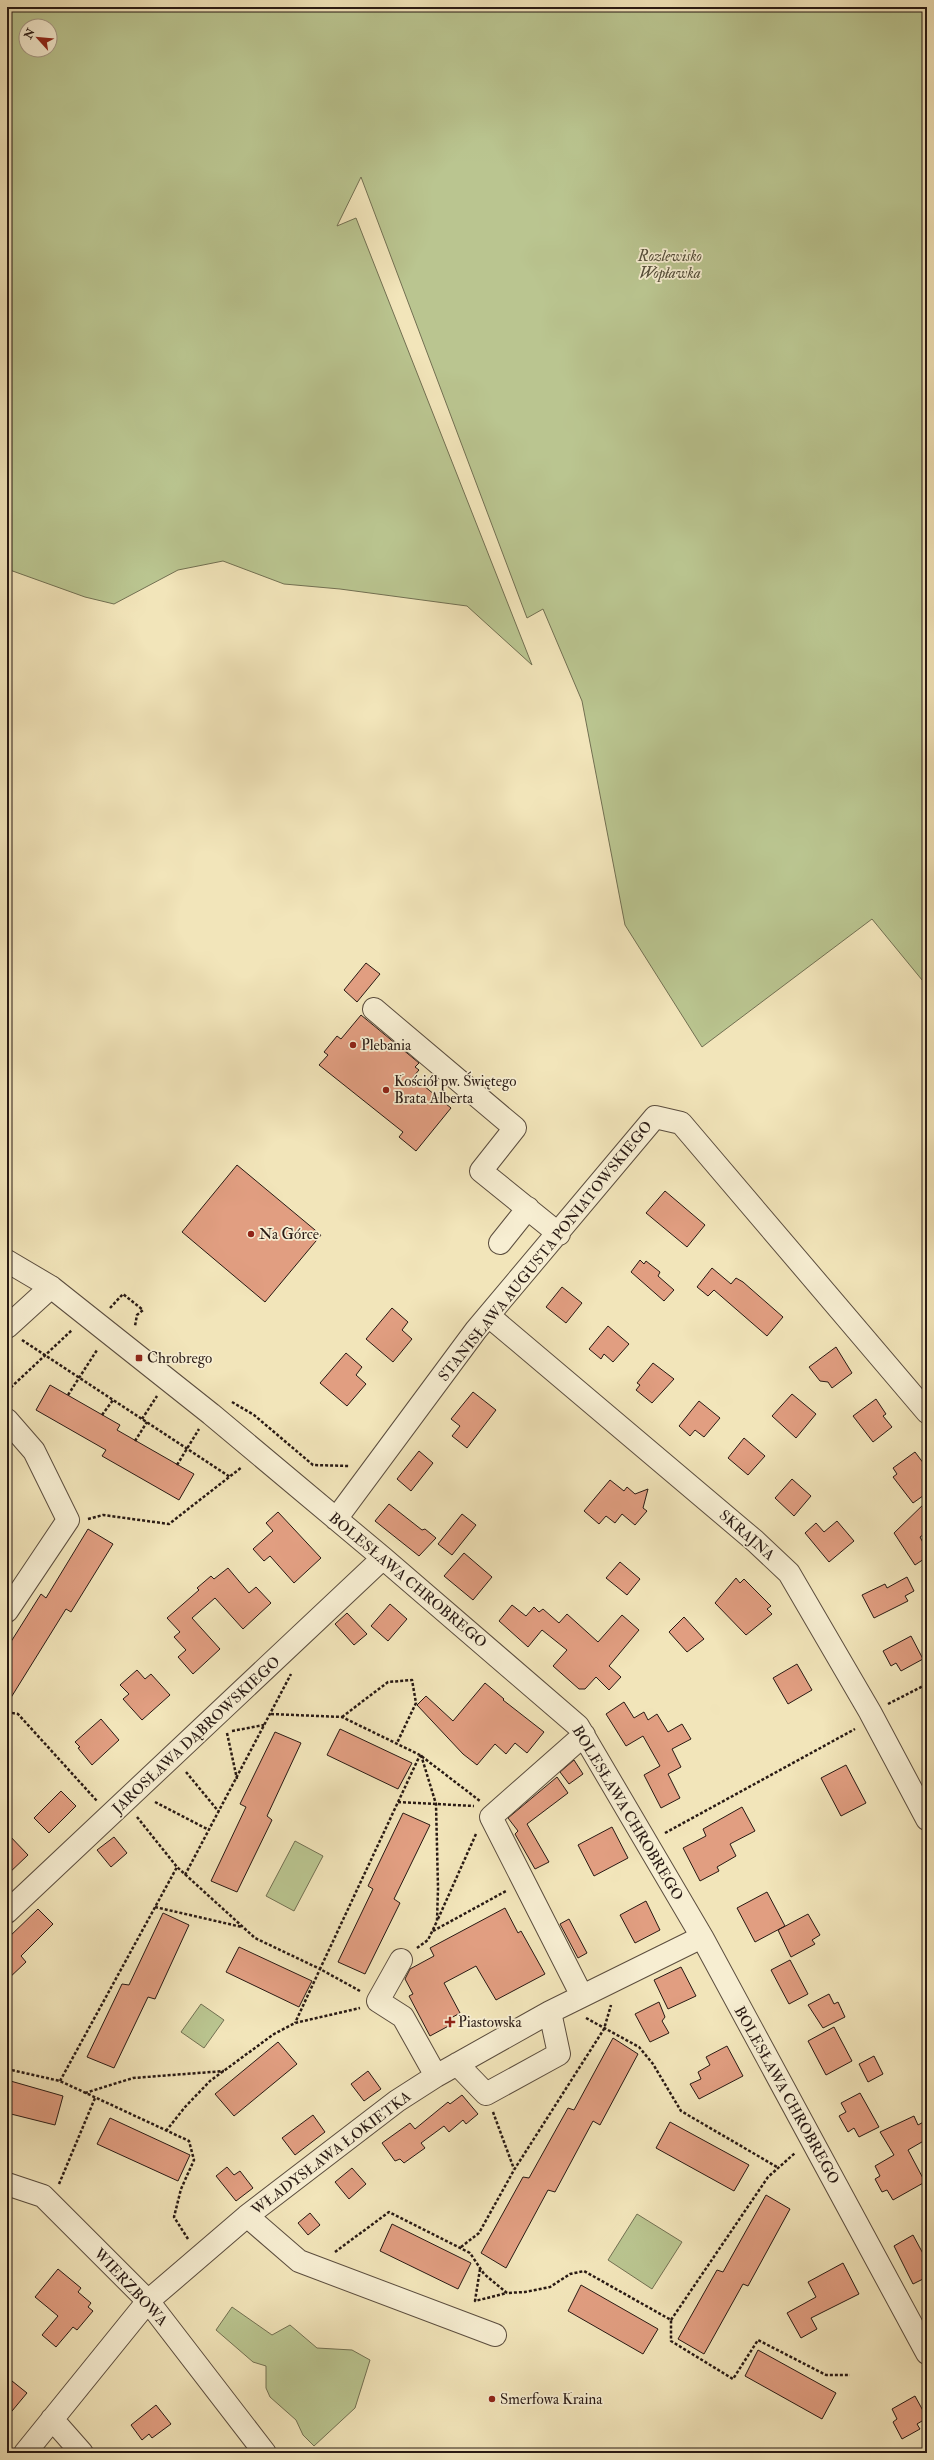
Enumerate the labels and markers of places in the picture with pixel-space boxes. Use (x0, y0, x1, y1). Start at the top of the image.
place label: Plebania (361, 1036, 412, 1055)
marker: Plebania (348, 1040, 358, 1050)
place label: Kościół pw. Świętego Brata Alberta (394, 1071, 517, 1108)
marker: Kościół pw. Świętego Brata Alberta (381, 1085, 391, 1095)
place label: Na Górce (259, 1225, 319, 1244)
marker: Na Górce (246, 1229, 256, 1239)
place label: Chrobrego (147, 1349, 212, 1368)
marker: Chrobrego (134, 1353, 144, 1363)
place label: Piastowska (458, 2013, 522, 2032)
marker: Piastowska (445, 2017, 455, 2027)
place label: Smerfowa Kraina (500, 2390, 603, 2409)
marker: Smerfowa Kraina (487, 2394, 497, 2404)

